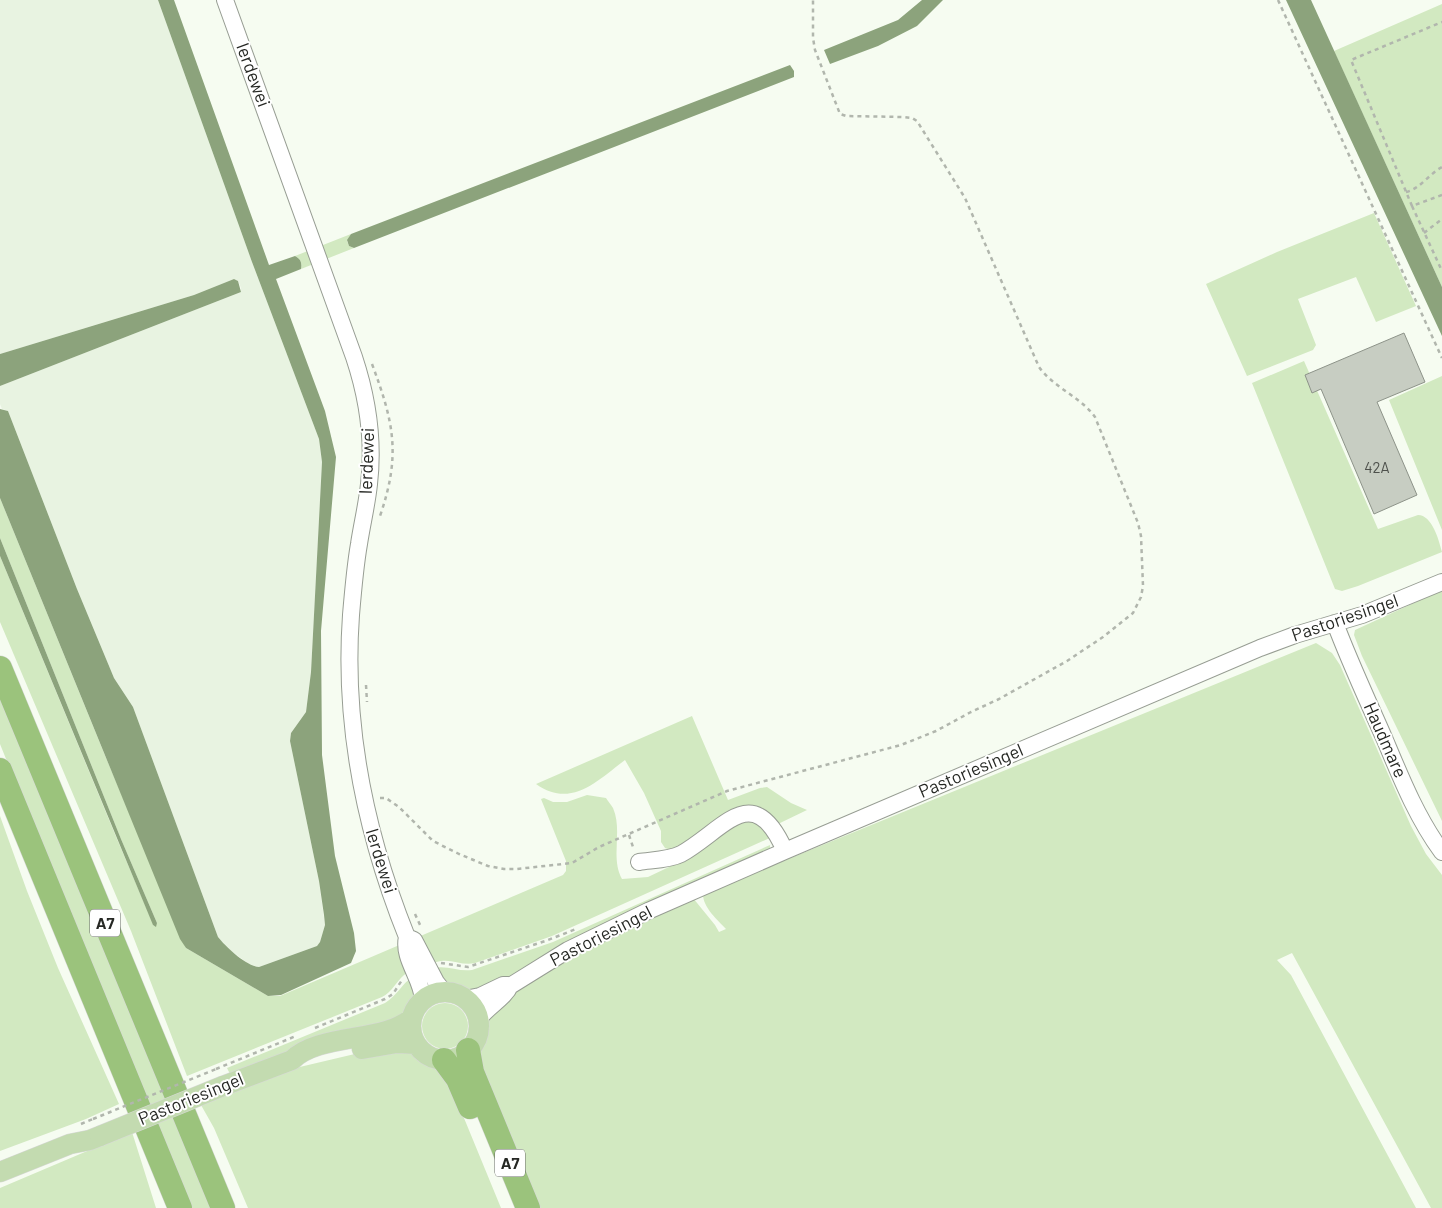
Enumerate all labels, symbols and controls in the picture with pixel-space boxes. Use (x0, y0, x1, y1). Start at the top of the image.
street label: Ierdewei (232, 40, 276, 110)
street label: Ierdewei (354, 427, 378, 495)
house number: 42A (1364, 458, 1390, 476)
street label: Pastoriesingel (1288, 589, 1401, 646)
street label: Haudmare (1359, 698, 1412, 781)
street label: Pastoriesingel (915, 738, 1026, 802)
street label: Ierdewei (362, 826, 402, 896)
street label: Pastoriesingel (546, 900, 655, 970)
road number: A7 (90, 910, 120, 936)
street label: Pastoriesingel (135, 1067, 246, 1129)
road number: A7 (495, 1150, 525, 1176)

